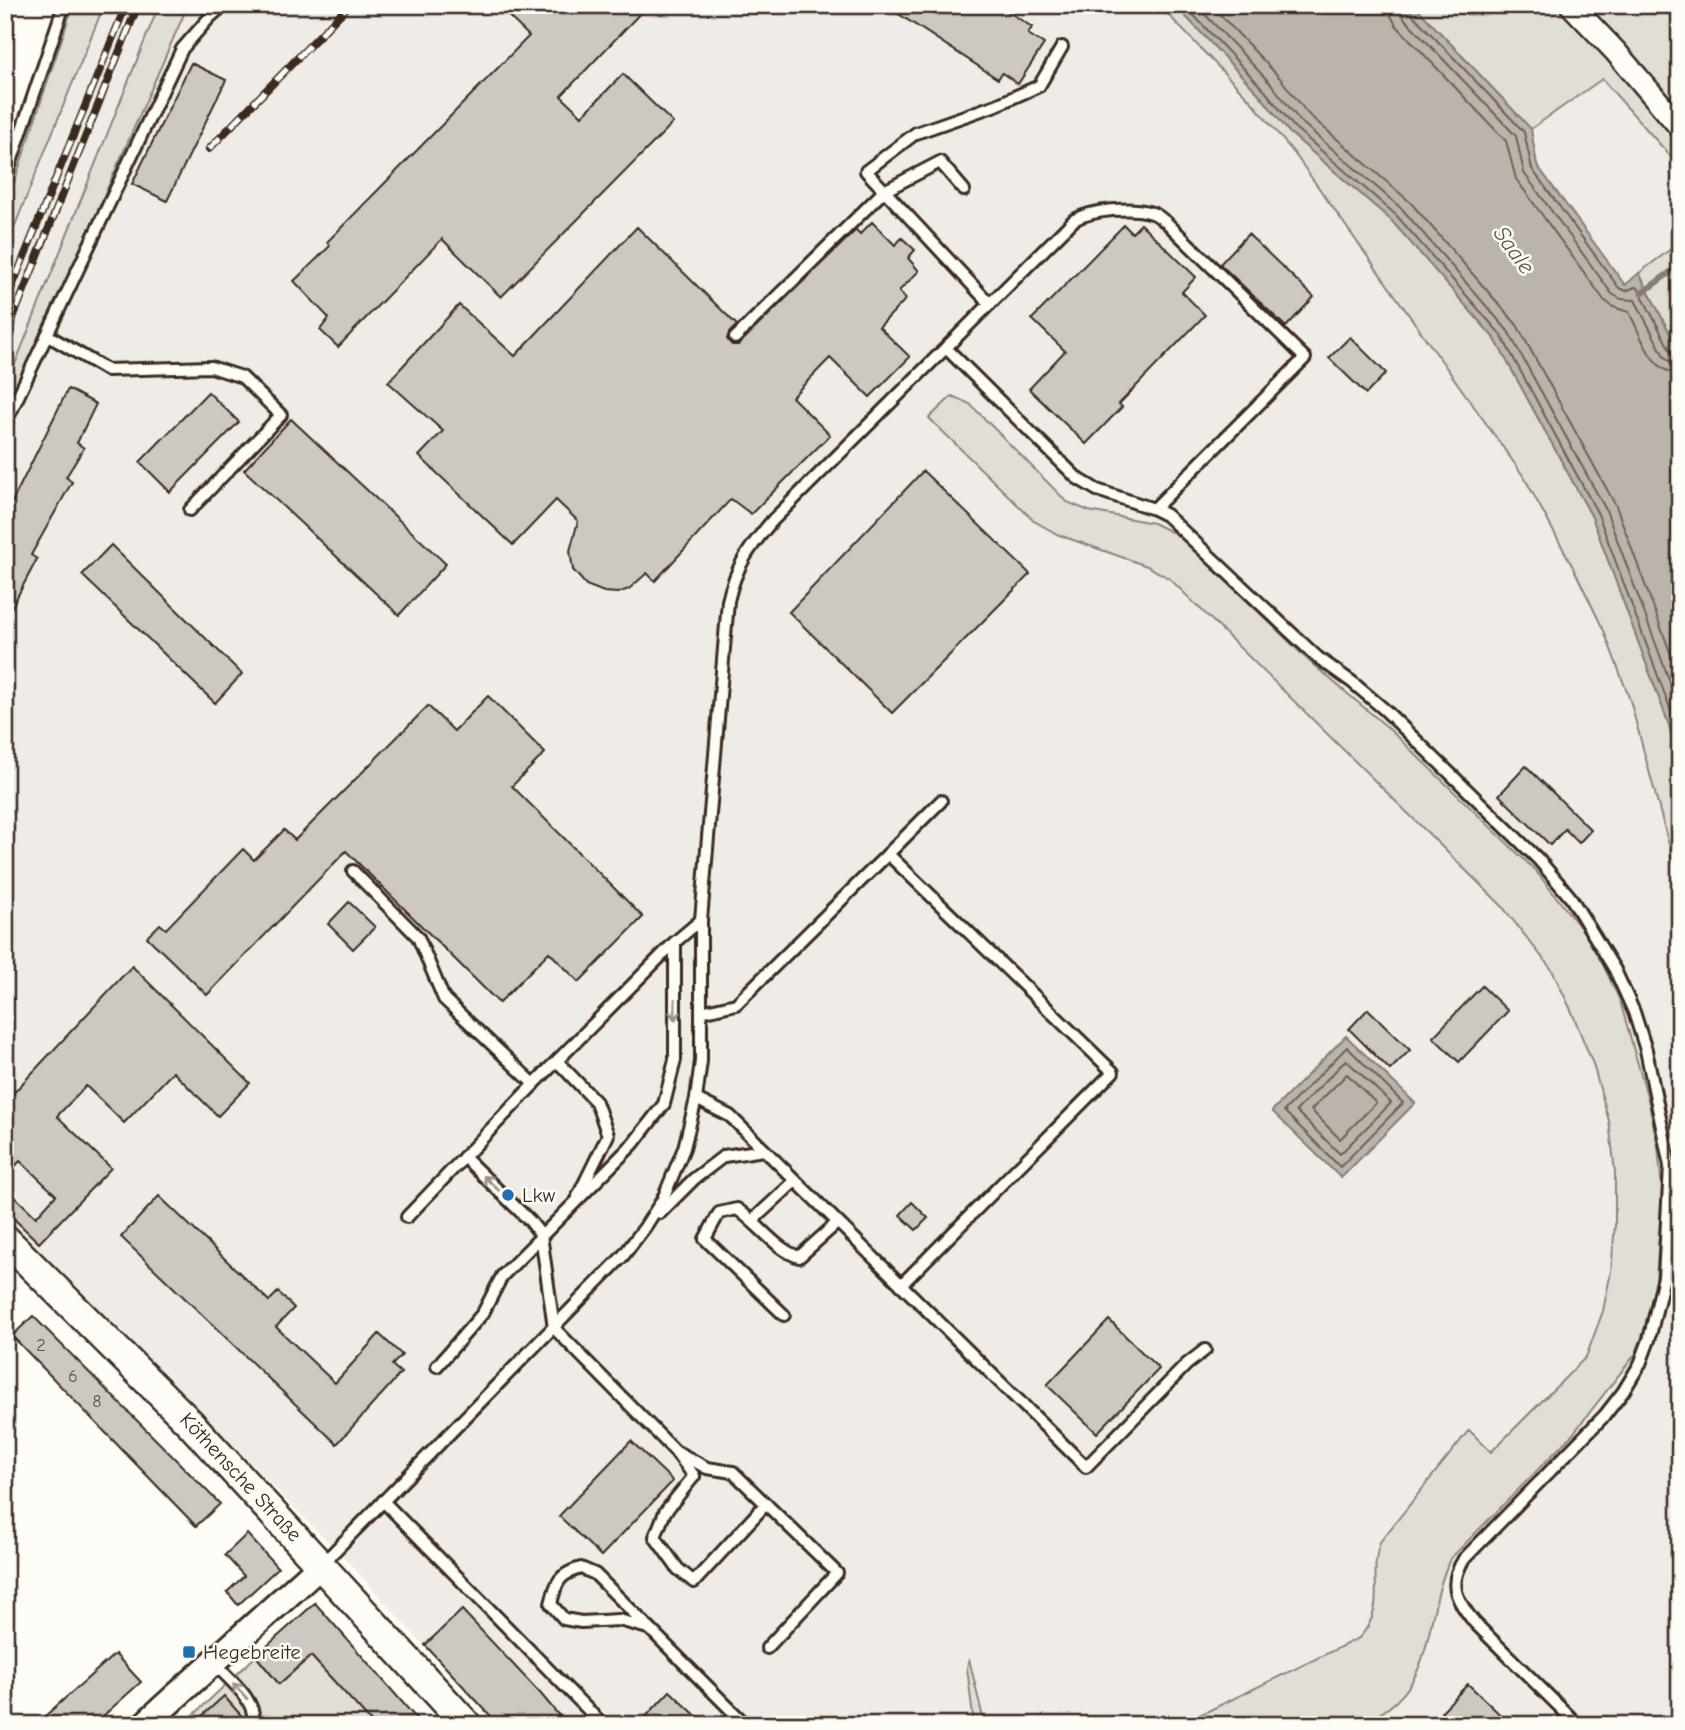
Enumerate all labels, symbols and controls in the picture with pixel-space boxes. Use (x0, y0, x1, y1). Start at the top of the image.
water label: Saale (1488, 221, 1541, 280)
one-way arrow (668, 999, 682, 1022)
one-way arrow (482, 1174, 499, 1191)
place label: Lkw (522, 1183, 556, 1207)
marker: Lkw (500, 1187, 516, 1203)
house number: 2 (36, 1335, 46, 1356)
house number: 6 (68, 1366, 78, 1387)
house number: 8 (92, 1391, 102, 1412)
street label: Köthensche Straße (175, 1408, 307, 1546)
place label: Hegebreite (203, 1640, 301, 1664)
marker: Hegebreite (181, 1644, 197, 1660)
one-way arrow (231, 1683, 248, 1700)

